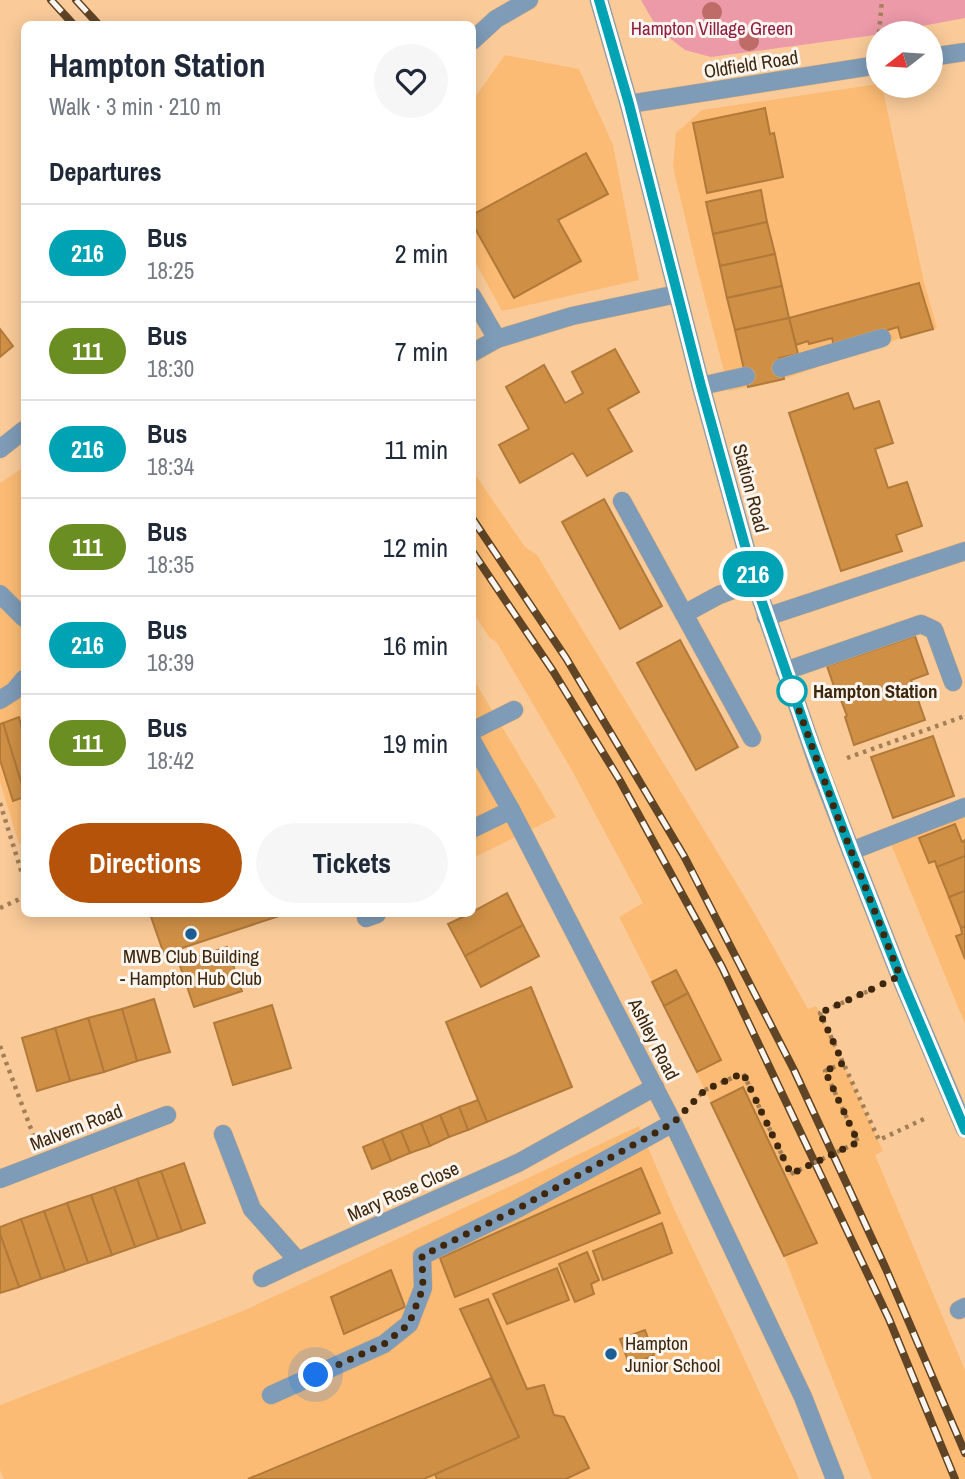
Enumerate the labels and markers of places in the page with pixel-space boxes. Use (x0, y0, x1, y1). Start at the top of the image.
marker: Hampton Station (777, 676, 807, 706)
place label: Hampton Station (813, 678, 938, 704)
marker: MWB Club Building - Hampton Hub Club (183, 926, 199, 942)
place label: MWB Club Building - Hampton Hub Club (120, 943, 262, 991)
place label: Hampton Junior School (625, 1330, 720, 1378)
marker: Hampton Junior School (603, 1346, 619, 1362)

